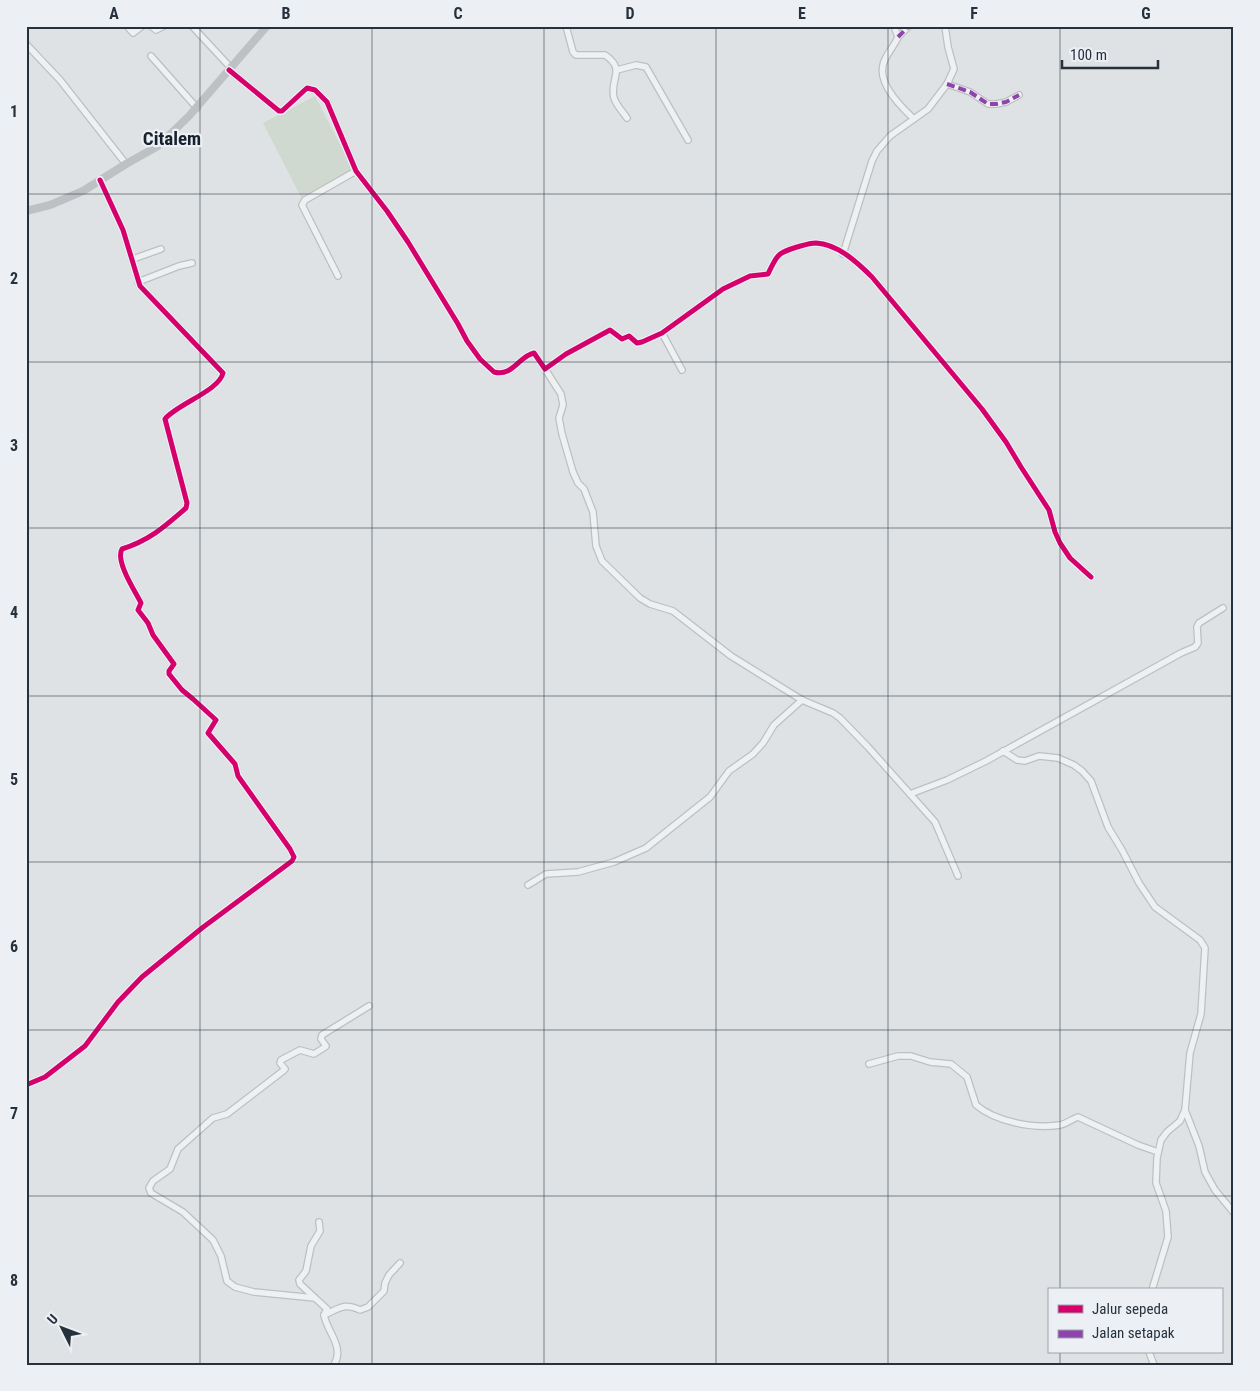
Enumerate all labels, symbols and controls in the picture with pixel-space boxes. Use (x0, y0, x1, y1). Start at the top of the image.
text: A (109, 4, 119, 23)
text: B (282, 4, 291, 23)
text: C (453, 4, 463, 23)
text: D (625, 4, 635, 23)
text: E (798, 4, 806, 23)
text: F (970, 4, 978, 23)
text: G (1141, 4, 1151, 23)
scale bar (1062, 38, 1159, 70)
text: 100 m (1070, 46, 1107, 64)
text: 1 (10, 102, 18, 121)
district label: Citalem (143, 127, 201, 150)
text: 2 (10, 269, 18, 288)
text: 3 (10, 436, 18, 455)
text: 4 (10, 603, 18, 622)
text: 5 (10, 770, 18, 789)
text: 6 (10, 937, 18, 956)
text: 7 (10, 1104, 18, 1123)
text: 8 (10, 1271, 18, 1290)
legend (1048, 1288, 1222, 1354)
text: Jalur sepeda (1092, 1300, 1168, 1318)
north arrow (38, 1304, 88, 1354)
text: U (44, 1311, 61, 1328)
text: Jalan setapak (1092, 1324, 1175, 1342)

